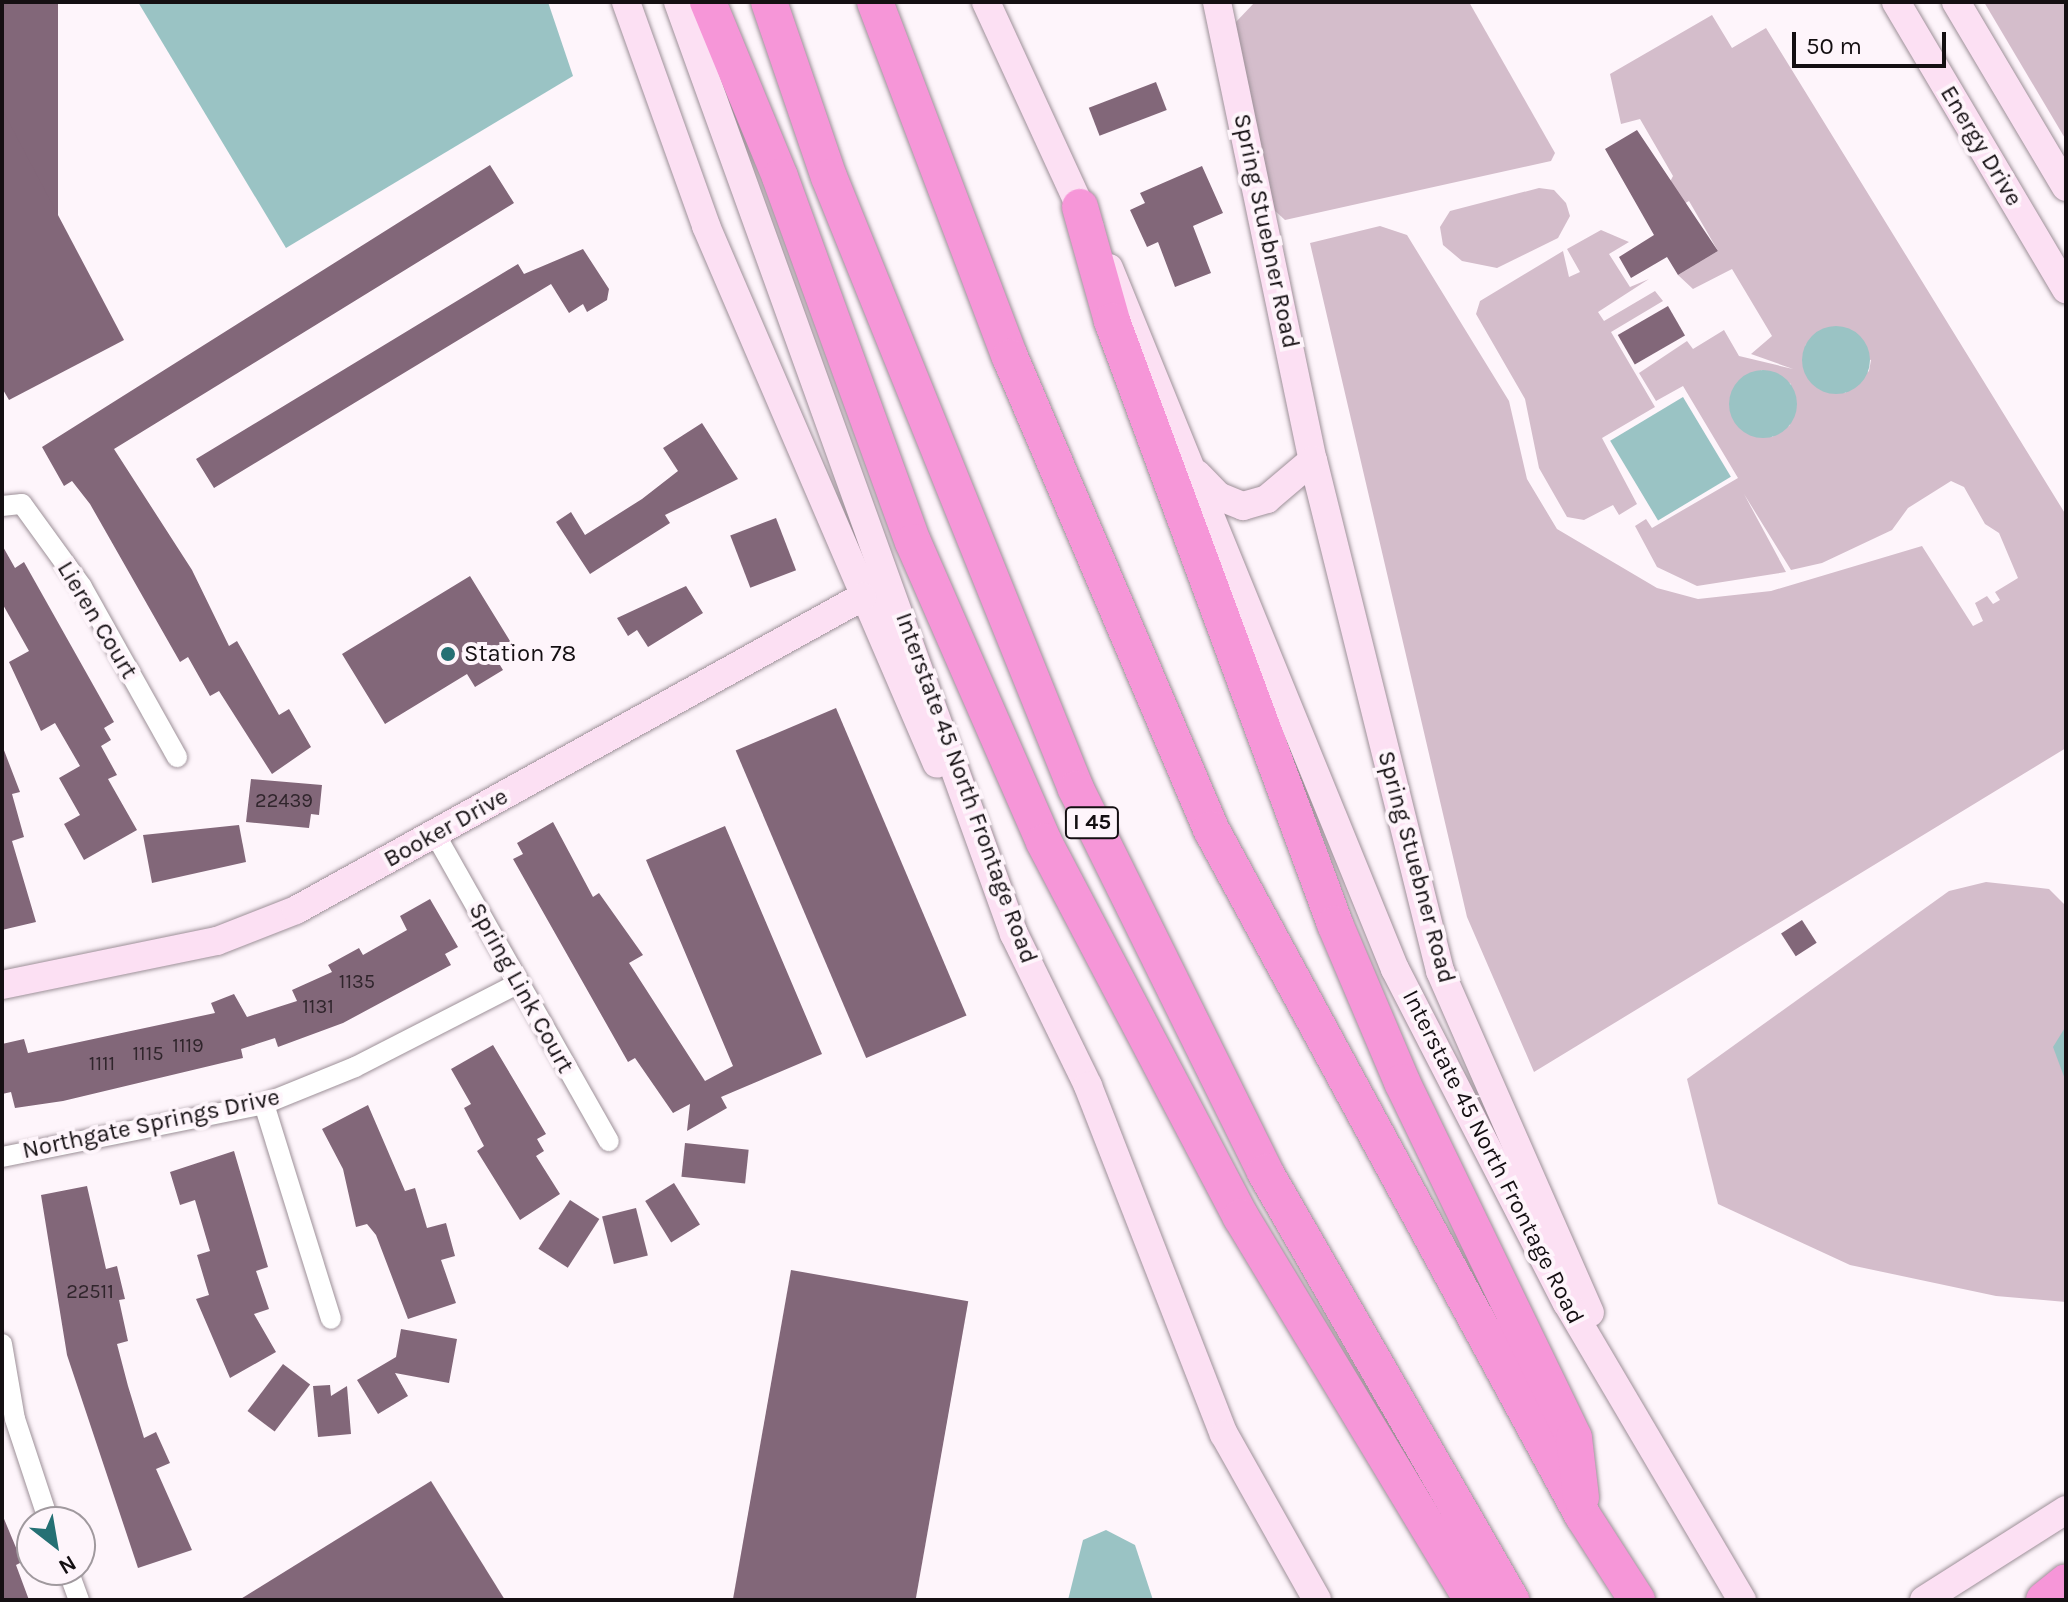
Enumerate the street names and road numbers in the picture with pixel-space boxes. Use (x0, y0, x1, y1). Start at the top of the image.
street label: Energy Drive (1934, 81, 2028, 211)
street label: Spring Stuebner Road (1227, 111, 1305, 351)
street label: Lieren Court (51, 556, 143, 684)
street label: Interstate 45 North Frontage Road (889, 609, 1043, 967)
street label: Spring Stuebner Road (1371, 748, 1461, 986)
street label: Booker Drive (379, 782, 513, 874)
road number: I 45 (1064, 805, 1120, 841)
street label: Spring Link Court (462, 898, 580, 1078)
street label: Interstate 45 North Frontage Road (1396, 985, 1590, 1329)
street label: Northgate Springs Drive (20, 1083, 282, 1165)

